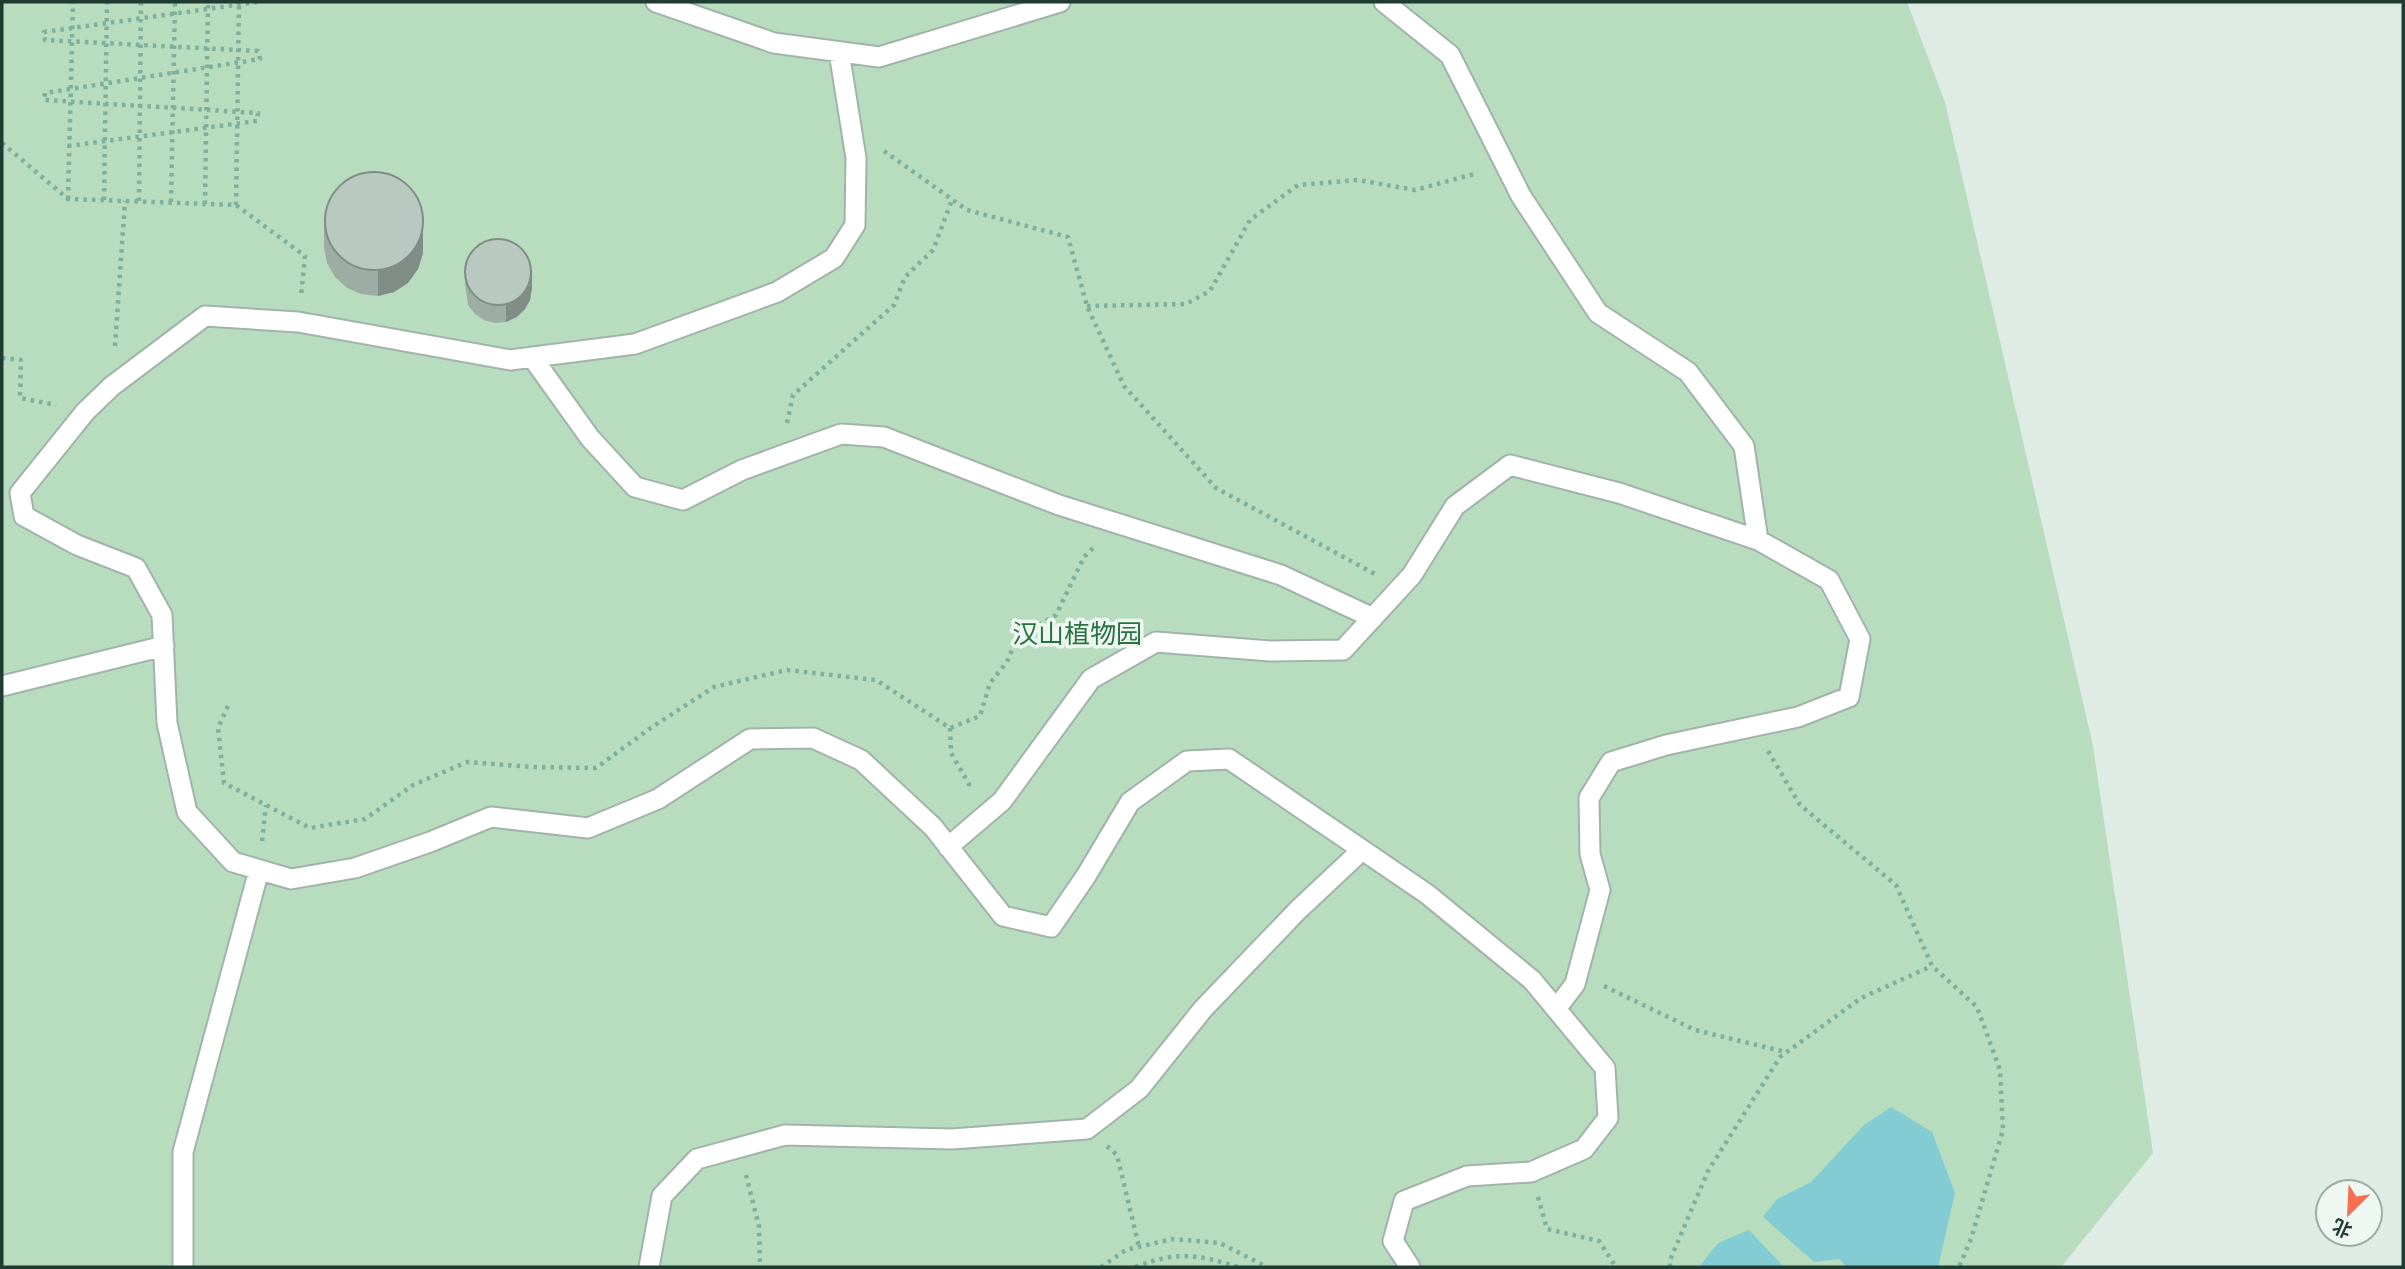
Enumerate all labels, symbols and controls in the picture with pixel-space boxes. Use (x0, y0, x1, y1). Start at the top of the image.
park label: 汉山植物园 (1012, 618, 1142, 650)
north arrow (2314, 1178, 2384, 1248)
text: 北 (2329, 1214, 2356, 1242)

